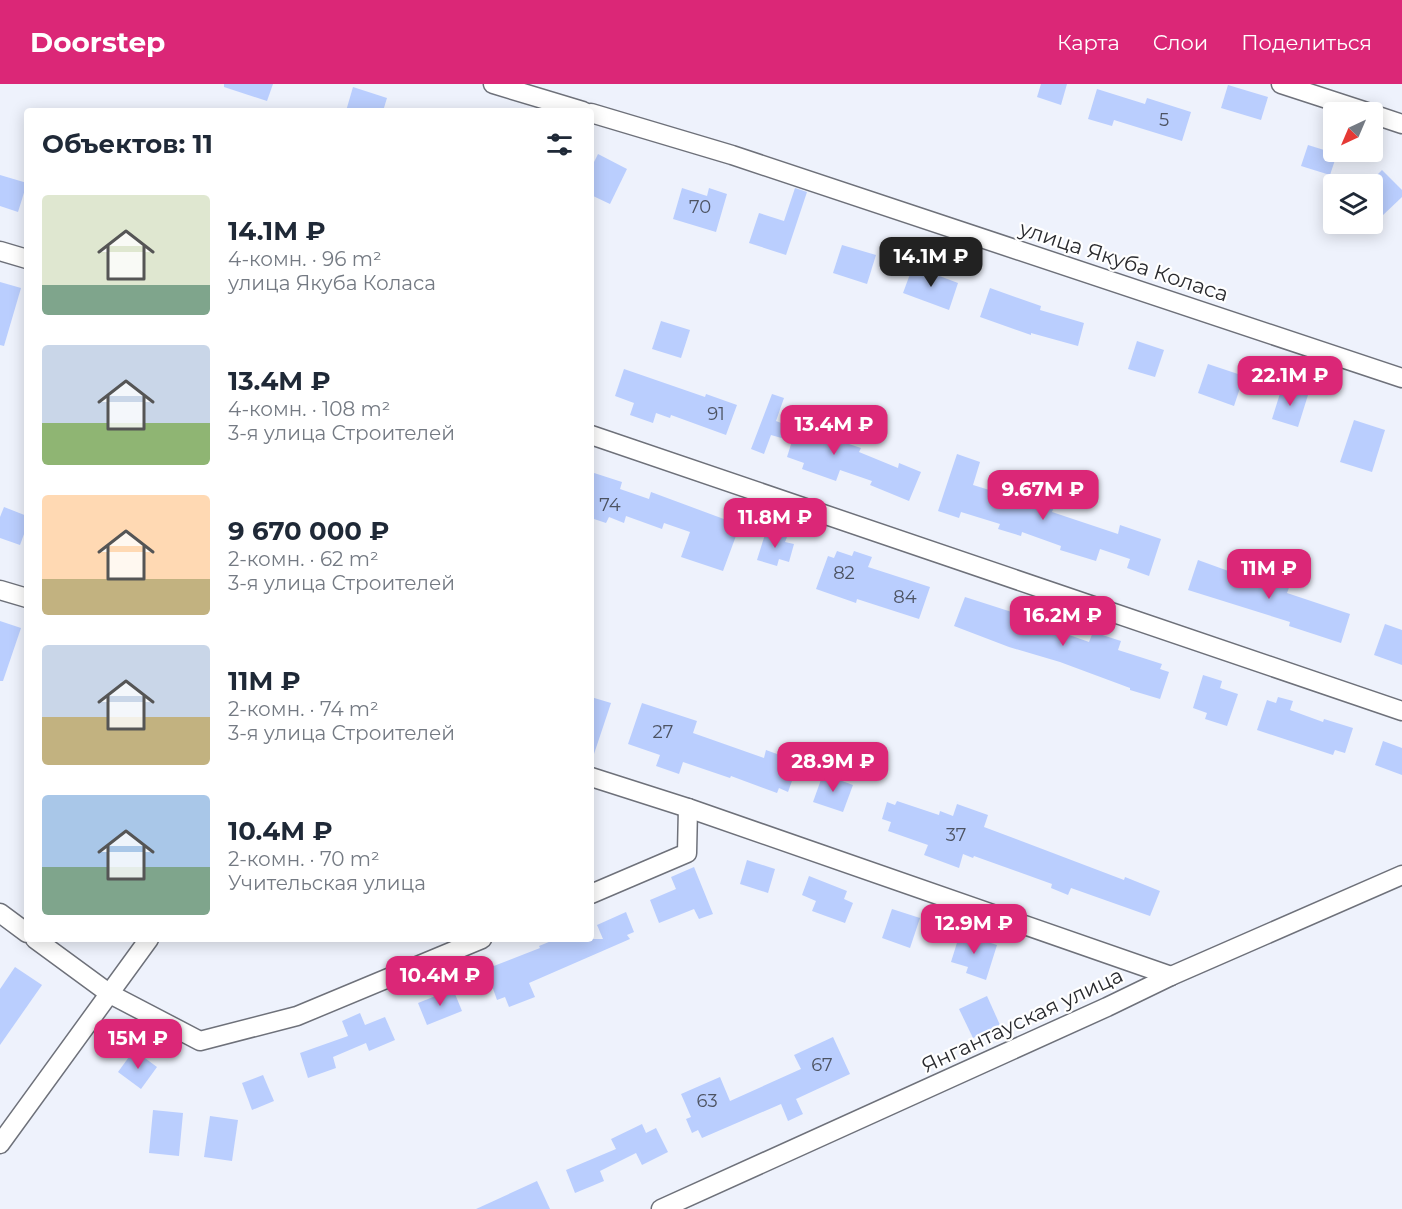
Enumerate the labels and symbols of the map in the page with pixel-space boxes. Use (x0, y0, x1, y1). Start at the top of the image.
north arrow (1323, 102, 1383, 162)
house number: 5 (1159, 109, 1169, 131)
house number: 70 (689, 196, 711, 218)
street label: улица Якуба Коласа (1015, 215, 1232, 307)
pin: 14.1M ₽ (876, 237, 986, 288)
pin: 22.1M ₽ (1235, 356, 1345, 407)
house number: 91 (707, 403, 725, 425)
pin: 13.4M ₽ (779, 405, 889, 456)
pin: 9.67M ₽ (988, 470, 1098, 521)
house number: 74 (599, 494, 621, 516)
pin: 11.8M ₽ (720, 498, 830, 549)
pin: 11M ₽ (1227, 549, 1311, 600)
house number: 82 (833, 562, 855, 584)
house number: 84 (893, 586, 917, 608)
pin: 16.2M ₽ (1008, 596, 1118, 647)
house number: 27 (653, 721, 673, 743)
pin: 28.9M ₽ (778, 742, 888, 793)
house number: 37 (946, 824, 966, 846)
pin: 12.9M ₽ (919, 904, 1029, 955)
pin: 10.4M ₽ (385, 956, 495, 1007)
street label: Янгантауская улица (917, 962, 1127, 1078)
pin: 15M ₽ (96, 1019, 180, 1070)
house number: 67 (811, 1054, 833, 1076)
house number: 63 (696, 1090, 718, 1112)

